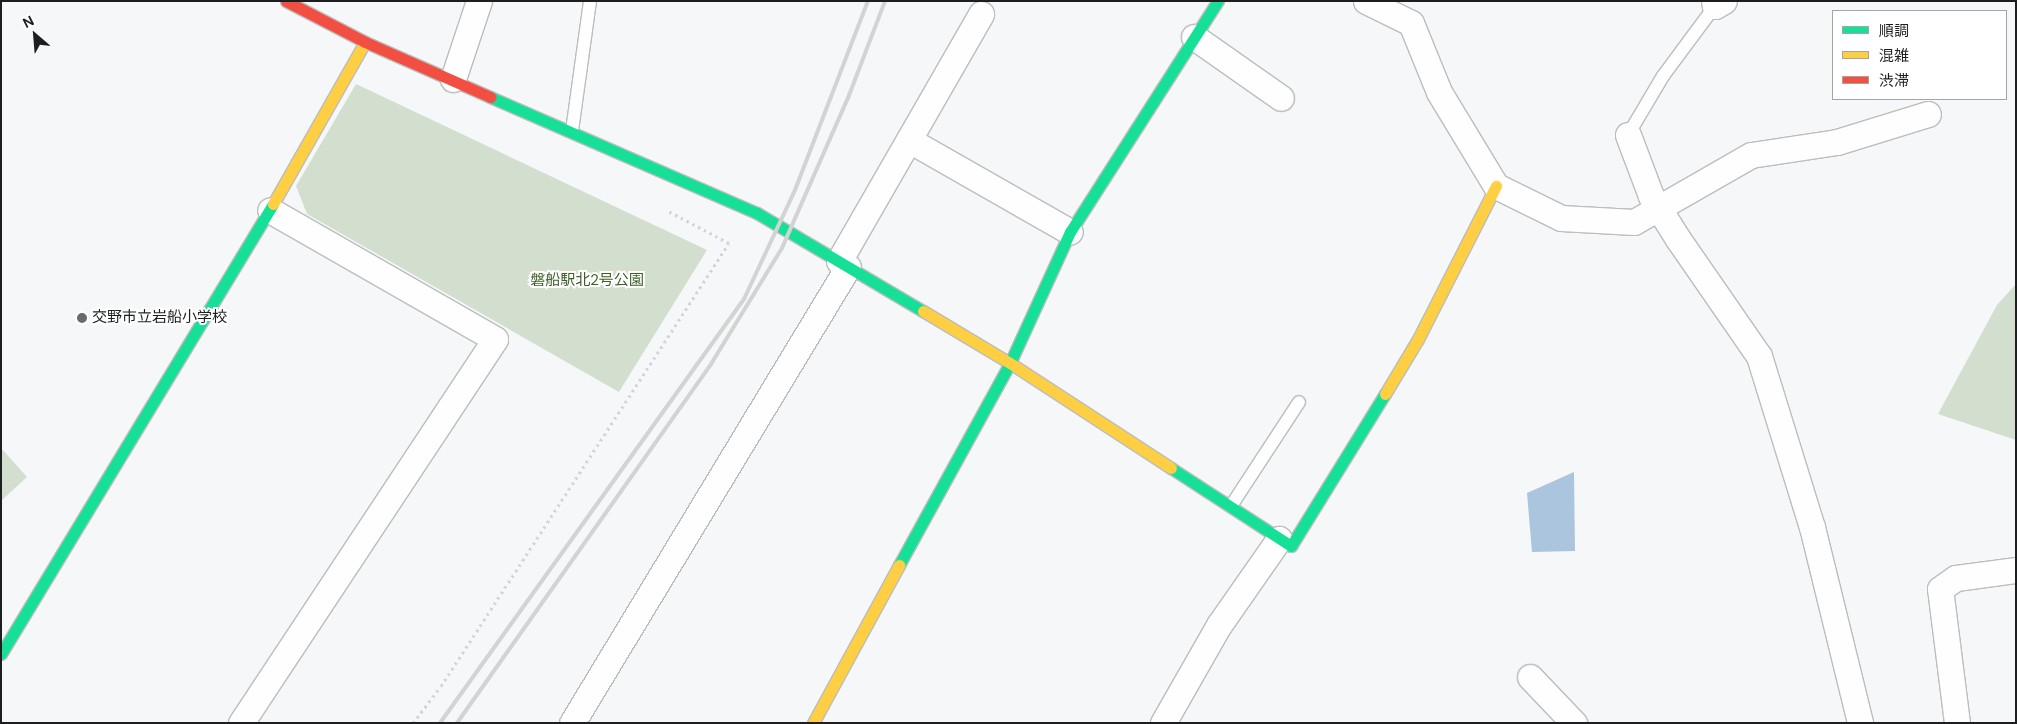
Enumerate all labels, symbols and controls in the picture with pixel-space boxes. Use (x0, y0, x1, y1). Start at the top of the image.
north arrow (10, 10, 60, 60)
legend (1832, 10, 2007, 100)
text: N (20, 11, 37, 32)
text: 順調 (1879, 21, 1909, 41)
text: 混雑 (1879, 46, 1909, 66)
text: 渋滞 (1879, 71, 1909, 91)
park label: 磐船駅北2号公園 (530, 272, 644, 290)
place label: 交野市立岩船小学校 (92, 309, 227, 327)
marker: 交野市立岩船小学校 (76, 312, 88, 324)

